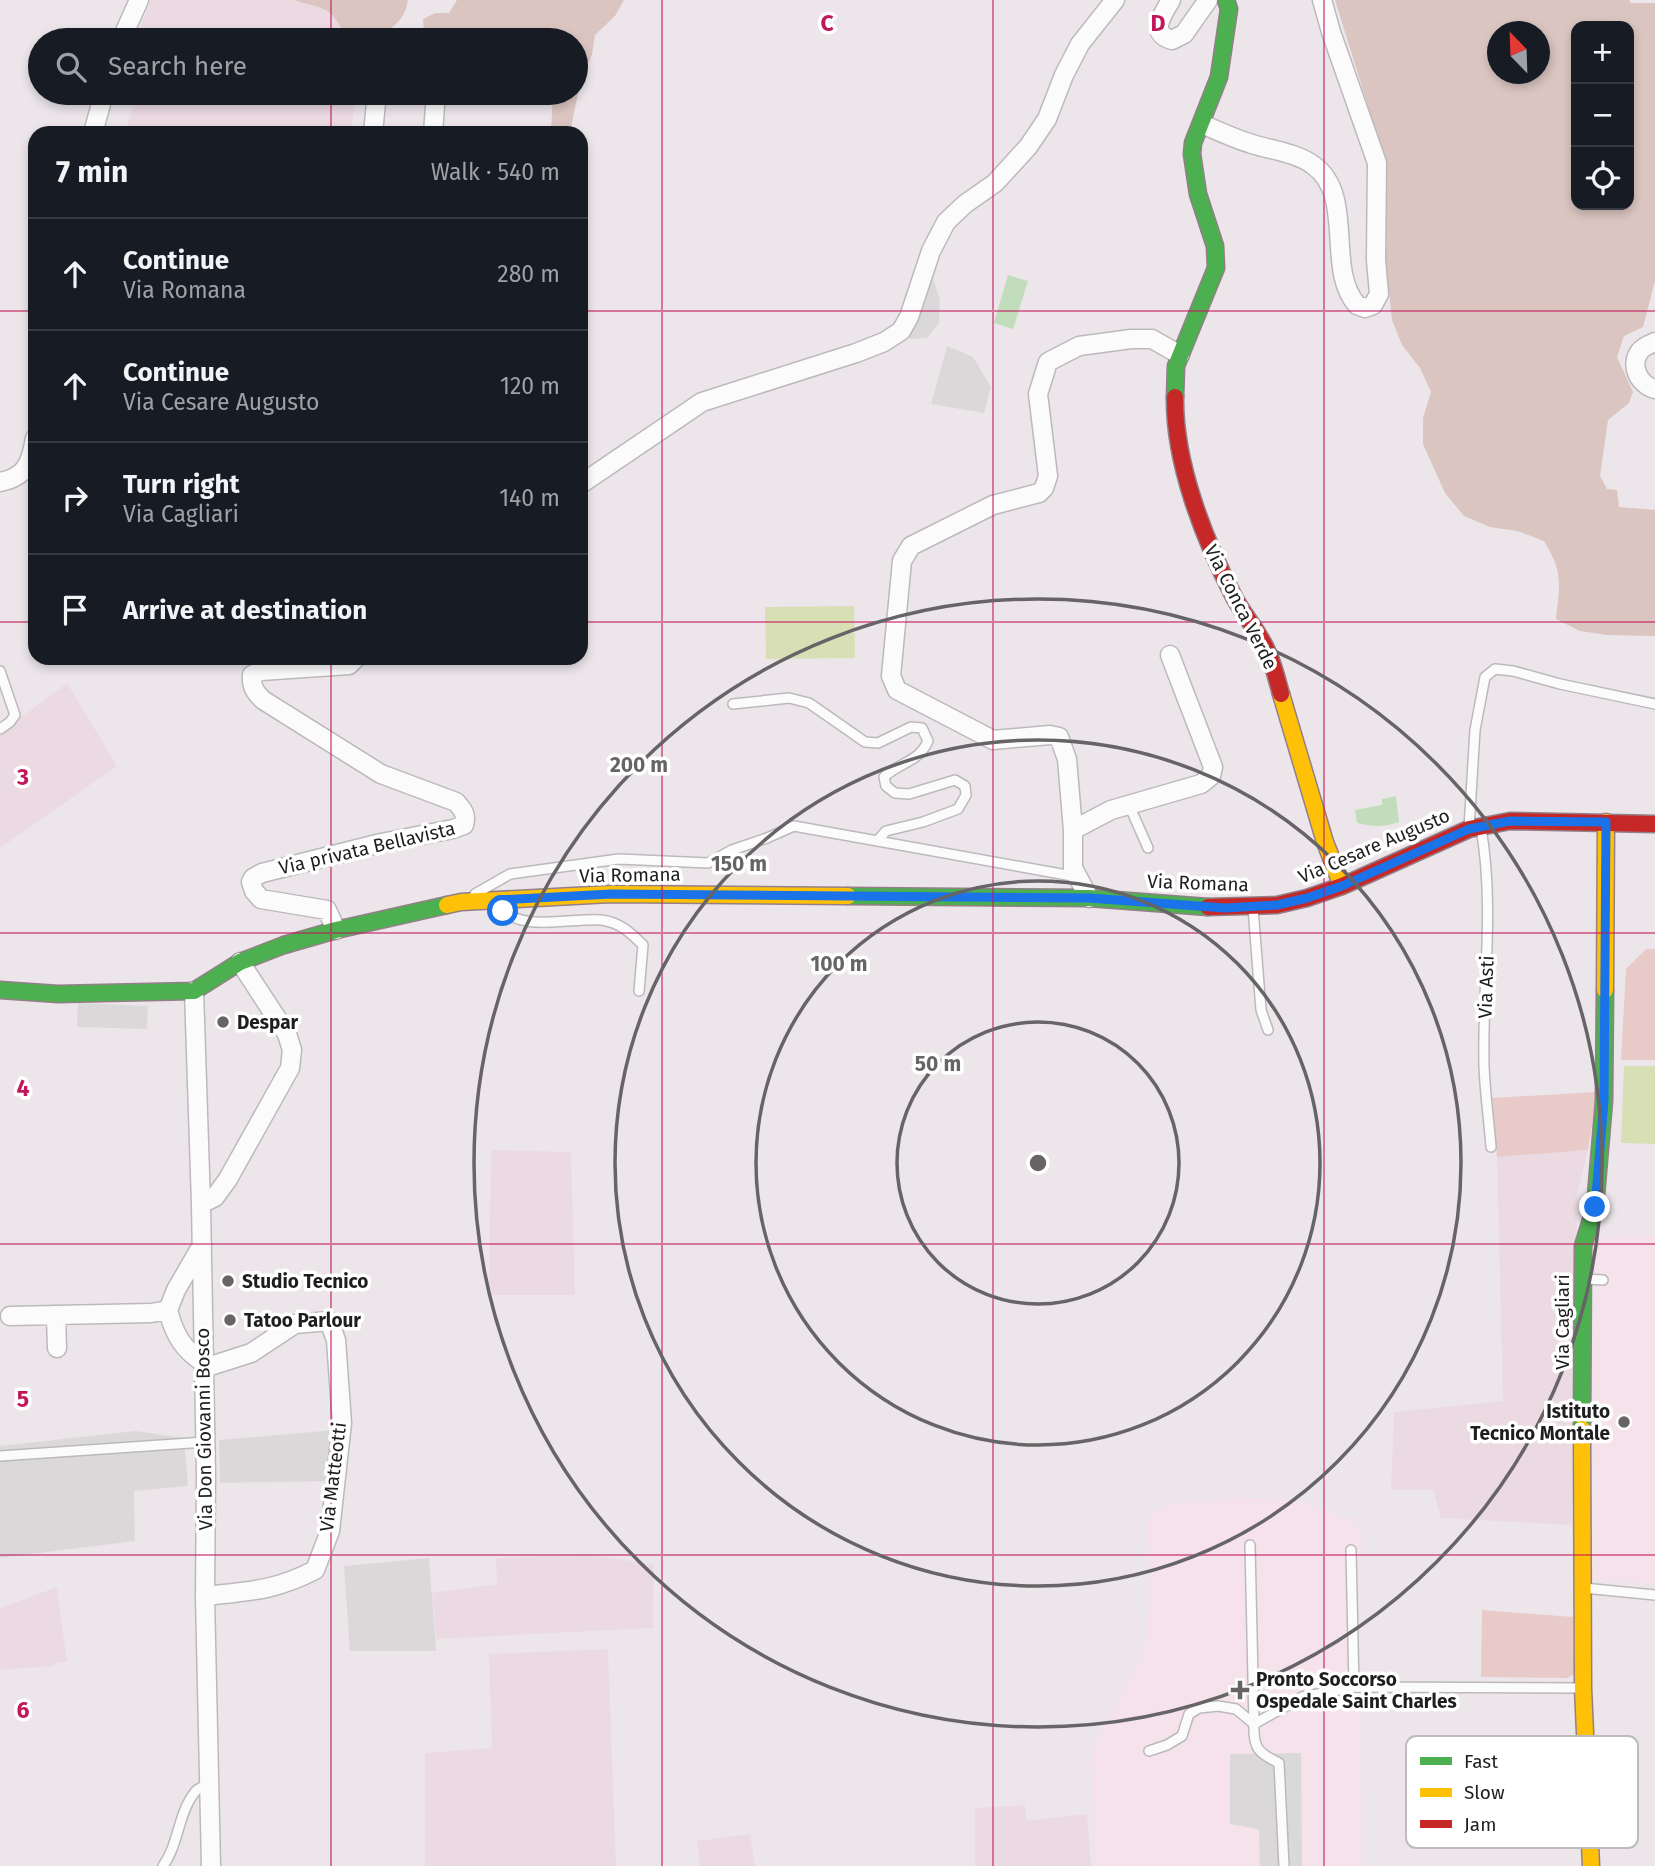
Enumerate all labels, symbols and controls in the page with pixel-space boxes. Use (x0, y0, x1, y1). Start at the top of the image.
text: C (820, 9, 834, 37)
text: D (1151, 9, 1166, 37)
north arrow (1487, 21, 1550, 84)
map controls (1571, 21, 1634, 210)
button: + (1571, 21, 1634, 84)
search box (28, 28, 588, 105)
icon: search (52, 48, 90, 86)
text: Search here (108, 51, 247, 82)
button: − (1571, 84, 1634, 147)
button: locate (1571, 147, 1634, 210)
text: 7 min (56, 154, 128, 190)
text: Walk · 540 m (431, 158, 560, 186)
text: Continue (123, 245, 229, 276)
icon: ahead (56, 255, 94, 293)
text: 280 m (497, 260, 560, 288)
text: Via Romana (123, 276, 246, 304)
text: Continue (123, 357, 229, 388)
icon: ahead (56, 367, 94, 405)
text: 120 m (500, 372, 560, 400)
text: Via Cesare Augusto (123, 388, 320, 416)
text: Turn right (123, 469, 240, 500)
icon: right (56, 479, 94, 517)
text: 140 m (499, 484, 560, 512)
text: Via Cagliari (123, 500, 239, 528)
street label: Via Conca Verde (1200, 541, 1282, 673)
icon: arrive (56, 591, 94, 629)
text: Arrive at destination (123, 595, 367, 626)
text: 200 m (610, 752, 668, 778)
text: 3 (16, 763, 29, 791)
street label: Via Cesare Augusto (1295, 804, 1453, 888)
street label: Via privata Bellavista (277, 817, 457, 879)
text: 150 m (711, 851, 767, 877)
street label: Via Romana (579, 863, 681, 887)
street label: Via Romana (1147, 870, 1249, 896)
route start (487, 895, 518, 926)
text: 100 m (810, 951, 868, 977)
street label: Via Asti (1473, 955, 1499, 1019)
place label: Despar (237, 1011, 299, 1034)
marker: Despar (215, 1014, 231, 1030)
text: 50 m (915, 1051, 961, 1077)
text: 4 (17, 1074, 30, 1102)
centre of rings (1026, 1151, 1050, 1175)
route end (1579, 1191, 1610, 1222)
place label: Studio Tecnico (242, 1270, 368, 1293)
marker: Studio Tecnico (220, 1273, 236, 1289)
street label: Via Cagliari (1551, 1274, 1574, 1370)
place label: Tatoo Parlour (244, 1309, 361, 1332)
marker: Tatoo Parlour (222, 1312, 238, 1328)
street label: Via Don Giovanni Bosco (191, 1328, 217, 1530)
text: 5 (17, 1385, 29, 1413)
place label: Istituto Tecnico Montale (1470, 1400, 1610, 1445)
marker: Istituto Tecnico Montale (1616, 1414, 1632, 1430)
street label: Via Matteotti (315, 1421, 351, 1533)
place label: Pronto Soccorso Ospedale Saint Charles (1256, 1668, 1457, 1713)
marker: Pronto Soccorso Ospedale Saint Charles (1230, 1680, 1250, 1700)
text: 6 (17, 1696, 30, 1724)
legend (1406, 1736, 1638, 1848)
text: Fast (1464, 1750, 1498, 1773)
text: Slow (1464, 1781, 1505, 1804)
text: Jam (1464, 1813, 1496, 1836)

